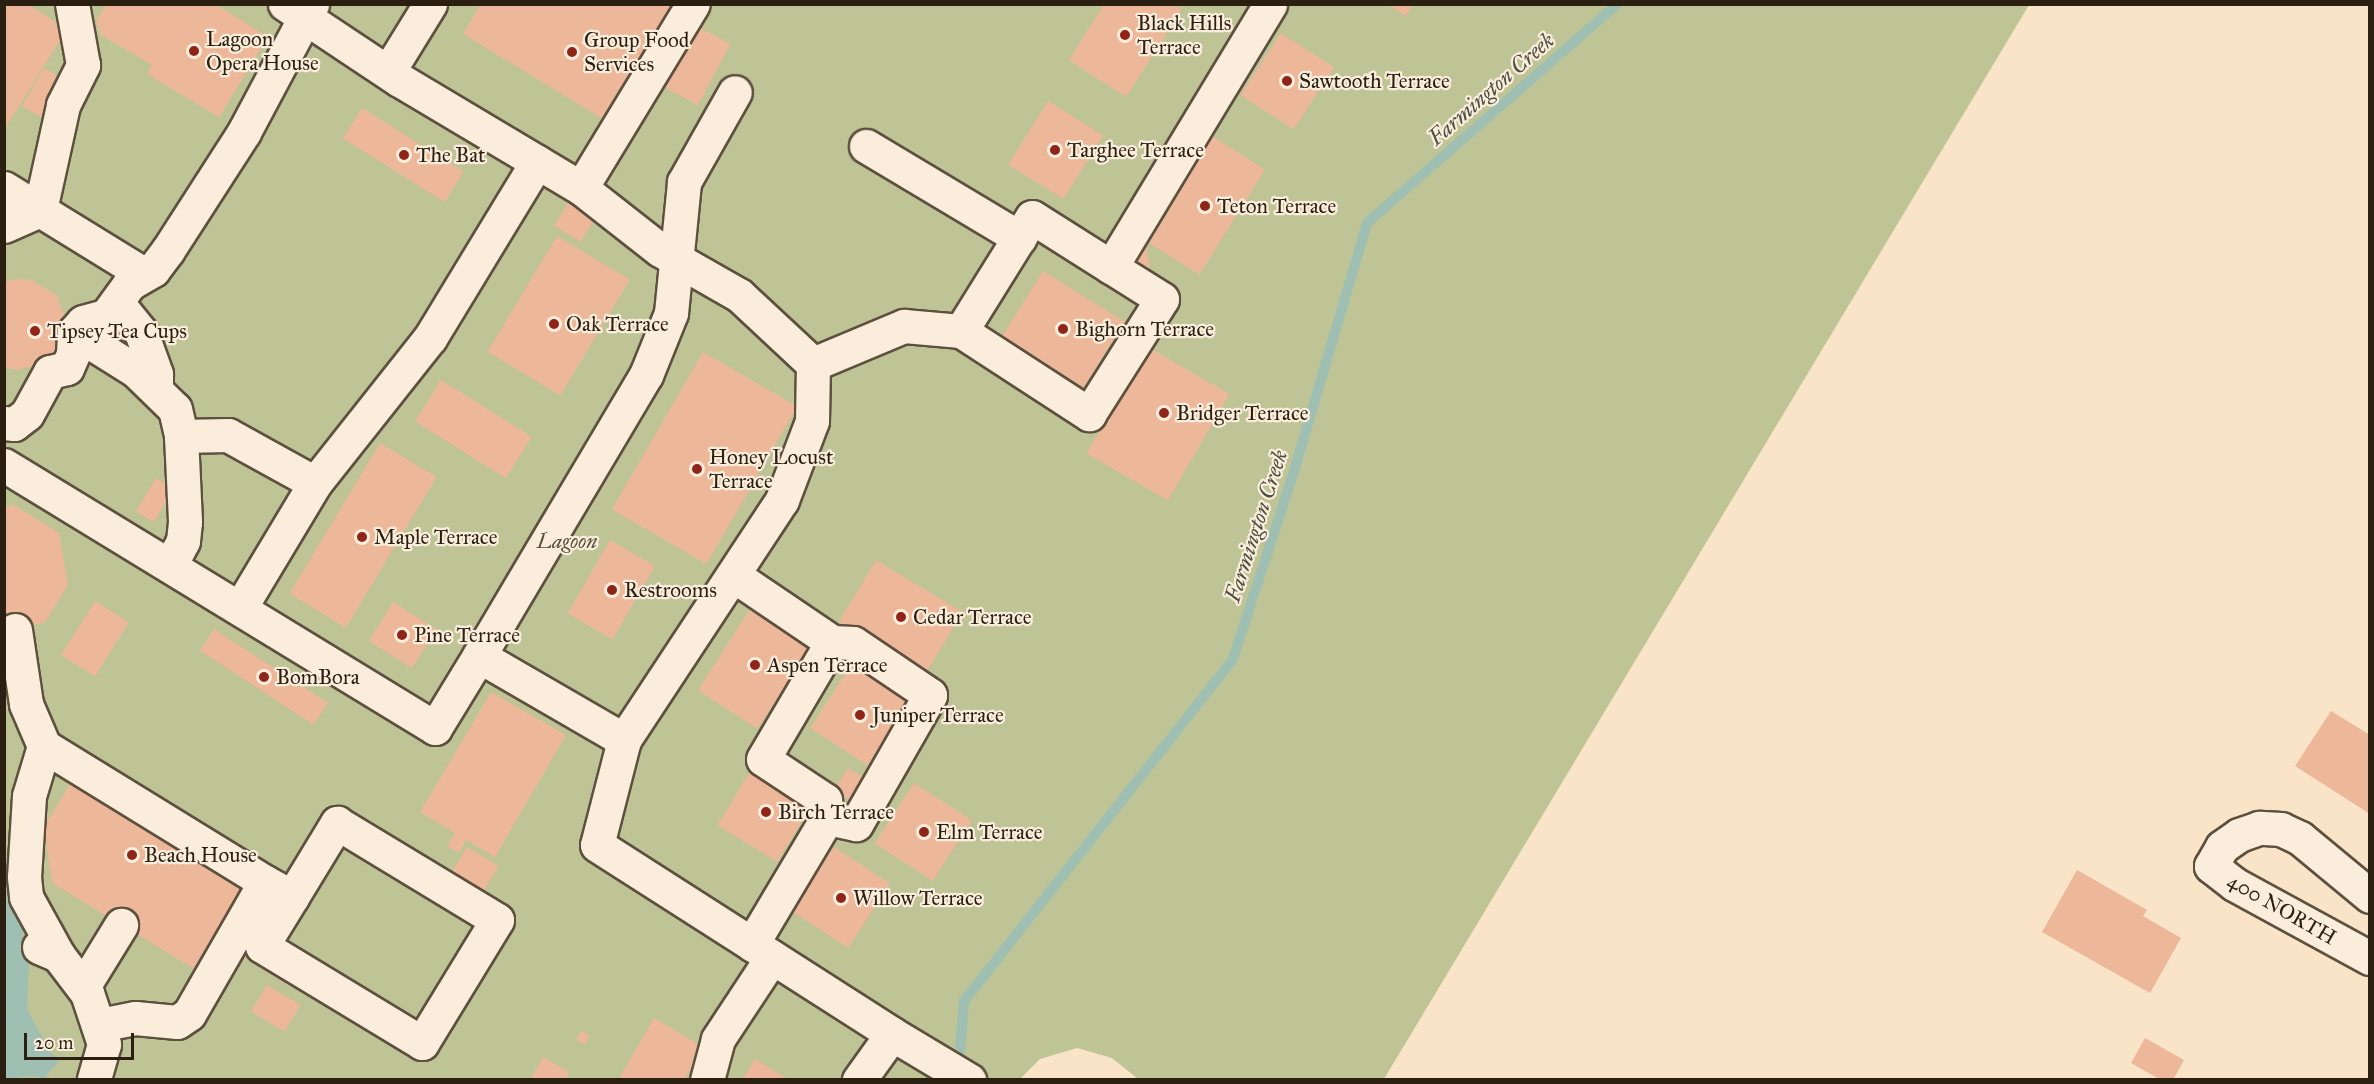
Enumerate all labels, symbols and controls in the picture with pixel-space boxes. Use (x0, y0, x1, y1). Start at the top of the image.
place label: Black Hills Terrace (1137, 10, 1232, 60)
place label: Lagoon Opera House (206, 26, 319, 76)
place label: Group Food Services (584, 27, 689, 77)
water label: Farmington Creek (1423, 27, 1559, 151)
marker: Black Hills Terrace (1118, 28, 1132, 42)
marker: Lagoon Opera House (187, 44, 201, 58)
marker: Group Food Services (565, 45, 579, 59)
place label: Sawtooth Terrace (1299, 68, 1450, 94)
marker: Sawtooth Terrace (1280, 74, 1294, 88)
place label: Targhee Terrace (1067, 137, 1204, 163)
place label: The Bat (416, 142, 485, 168)
marker: Targhee Terrace (1048, 143, 1062, 157)
marker: The Bat (397, 148, 411, 162)
place label: Teton Terrace (1217, 193, 1336, 219)
marker: Teton Terrace (1198, 199, 1212, 213)
place label: Oak Terrace (566, 311, 669, 337)
place label: Bighorn Terrace (1075, 316, 1214, 342)
marker: Oak Terrace (547, 317, 561, 331)
place label: Tipsey Tea Cups (47, 318, 187, 344)
marker: Bighorn Terrace (1056, 322, 1070, 336)
marker: Tipsey Tea Cups (28, 324, 42, 338)
place label: Bridger Terrace (1176, 400, 1309, 426)
marker: Bridger Terrace (1157, 406, 1171, 420)
place label: Honey Locust Terrace (709, 444, 833, 494)
water label: Farmington Creek (1219, 447, 1293, 605)
marker: Honey Locust Terrace (690, 462, 704, 476)
place label: Maple Terrace (374, 524, 497, 550)
park label: Lagoon (537, 528, 597, 554)
marker: Maple Terrace (355, 530, 369, 544)
place label: Restrooms (624, 577, 717, 603)
marker: Restrooms (605, 583, 619, 597)
place label: Cedar Terrace (913, 604, 1032, 630)
marker: Cedar Terrace (894, 610, 908, 624)
place label: Pine Terrace (414, 622, 520, 648)
marker: Pine Terrace (395, 628, 409, 642)
place label: Aspen Terrace (767, 652, 888, 678)
marker: Aspen Terrace (748, 658, 762, 672)
place label: BomBora (276, 664, 360, 690)
marker: BomBora (257, 670, 271, 684)
place label: Juniper Terrace (872, 702, 1004, 728)
marker: Juniper Terrace (853, 708, 867, 722)
place label: Birch Terrace (778, 799, 894, 825)
marker: Birch Terrace (759, 805, 773, 819)
place label: Elm Terrace (936, 819, 1043, 845)
marker: Elm Terrace (917, 825, 931, 839)
place label: Beach House (144, 842, 257, 868)
marker: Beach House (125, 848, 139, 862)
street label: 400 NORTH (2223, 868, 2341, 950)
place label: Willow Terrace (853, 885, 983, 911)
marker: Willow Terrace (834, 891, 848, 905)
scale bar (27, 1021, 136, 1059)
text: 20 m (35, 1032, 73, 1054)

